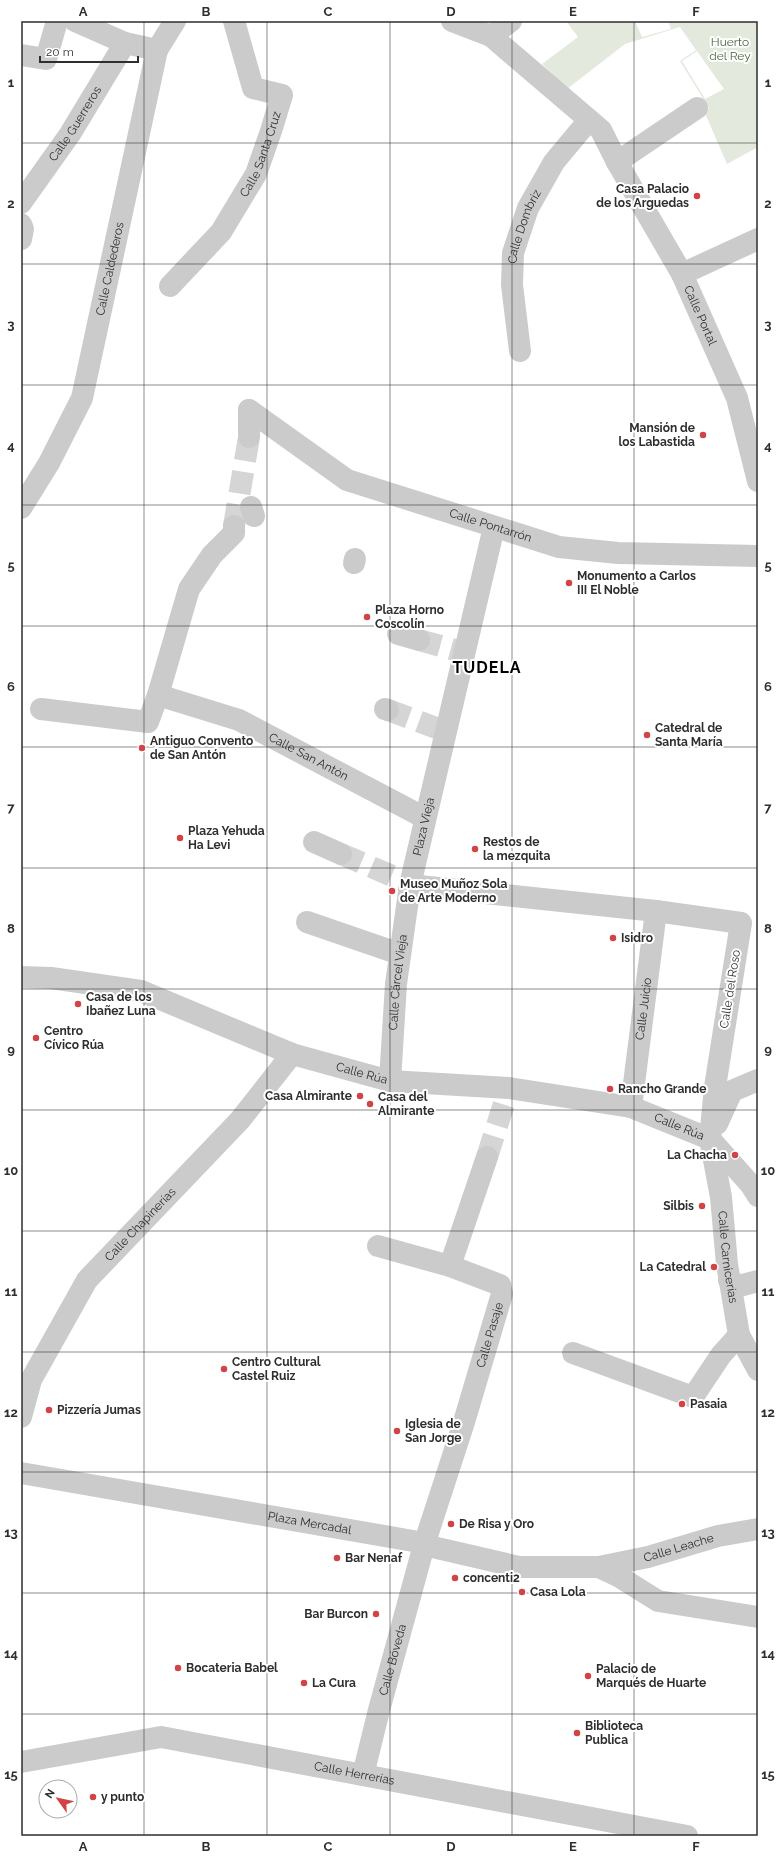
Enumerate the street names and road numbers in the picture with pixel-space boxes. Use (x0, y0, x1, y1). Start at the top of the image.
street label: Calle Guerreros (46, 83, 104, 164)
street label: Calle Santa Cruz (237, 110, 284, 200)
street label: Calle Dombriz (506, 187, 544, 264)
street label: Calle Caldederos (93, 221, 127, 317)
street label: Calle Portal (681, 283, 720, 348)
street label: Calle Pontarrón (448, 506, 534, 545)
street label: Calle San Antón (266, 730, 351, 783)
street label: Plaza Vieja (410, 796, 437, 857)
street label: Calle Cárcel Vieja (386, 933, 410, 1031)
street label: Calle del Roso (717, 949, 743, 1029)
street label: Calle Juicio (633, 977, 654, 1041)
street label: Calle Rúa (334, 1059, 389, 1087)
street label: Calle Rúa (652, 1110, 706, 1143)
street label: Calle Chapinerías (102, 1184, 179, 1264)
street label: Calle Carnicerías (715, 1210, 741, 1304)
street label: Calle Pasaje (473, 1301, 506, 1369)
street label: Plaza Mercadal (267, 1509, 353, 1537)
street label: Calle Leache (642, 1531, 715, 1565)
street label: Calle Bóveda (376, 1622, 409, 1697)
street label: Calle Herrerías (313, 1759, 396, 1788)

